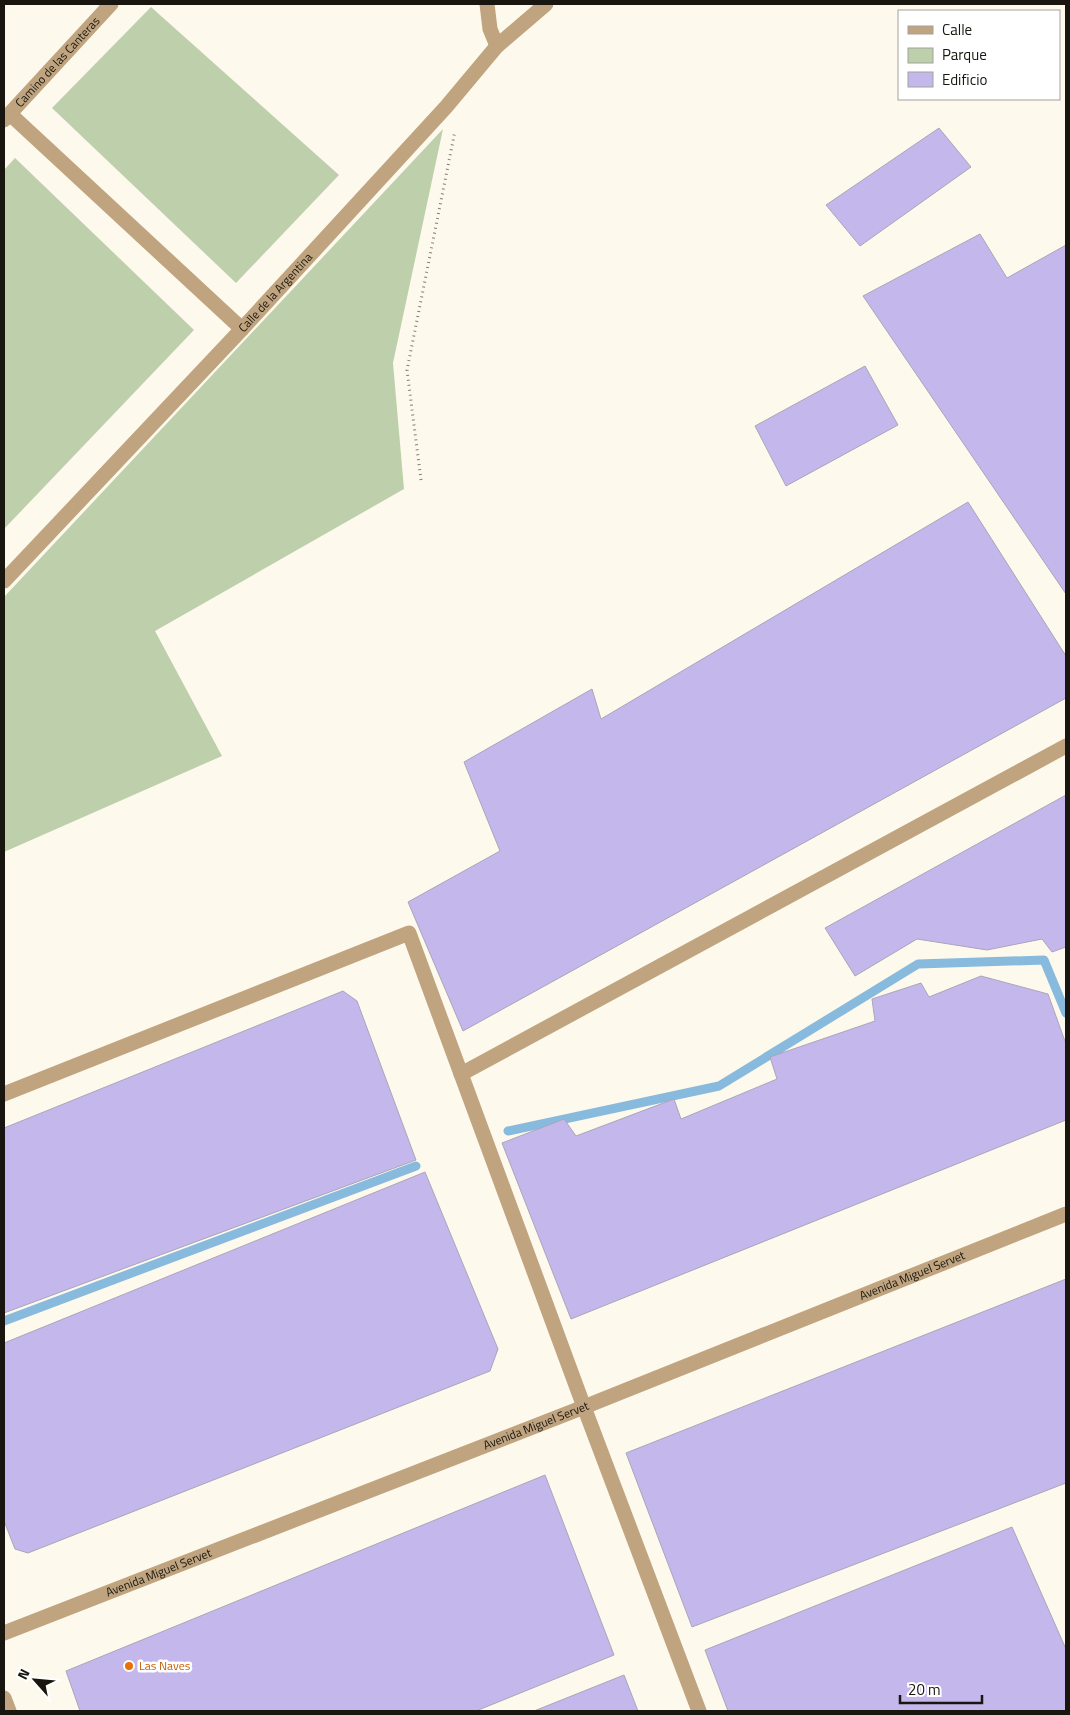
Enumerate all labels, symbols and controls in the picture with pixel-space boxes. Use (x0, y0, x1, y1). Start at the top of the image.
legend (898, 10, 1060, 100)
street label: Camino de las Canteras (10, 12, 104, 111)
text: Calle (942, 18, 972, 41)
text: Parque (942, 43, 987, 66)
text: Edificio (942, 68, 987, 91)
street label: Calle de la Argentina (233, 248, 317, 336)
street label: Avenida Miguel Servet (856, 1245, 968, 1305)
street label: Avenida Miguel Servet (480, 1396, 592, 1454)
street label: Avenida Miguel Servet (103, 1543, 215, 1601)
north arrow (10, 1655, 60, 1705)
place label: Las Naves (139, 1656, 191, 1675)
marker: Las Naves (123, 1660, 135, 1672)
text: N (11, 1665, 35, 1683)
scale bar (900, 1672, 982, 1704)
text: 20 m (908, 1678, 941, 1701)

